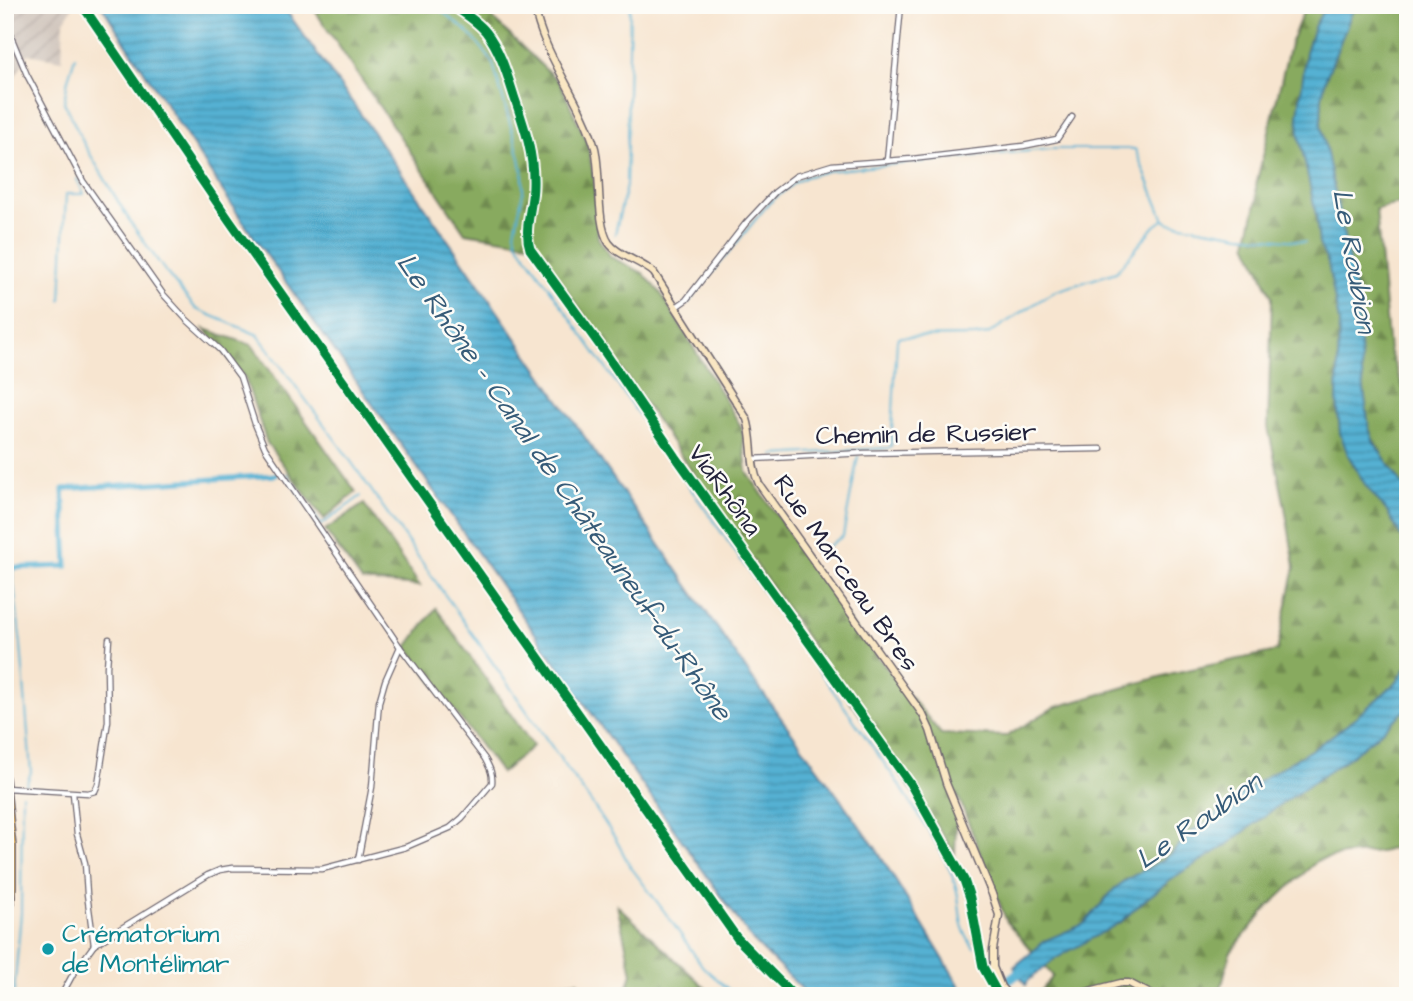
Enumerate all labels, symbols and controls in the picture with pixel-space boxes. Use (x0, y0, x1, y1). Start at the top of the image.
water label: Le Roubion (1322, 186, 1386, 338)
water label: Le Rhône - Canal de Châteauneuf-du-Rhône (387, 246, 742, 730)
street label: Chemin de Russier (815, 414, 1037, 454)
street label: ViaRhôna (679, 437, 771, 543)
street label: Rue Marceau Bres (765, 467, 927, 679)
water label: Le Roubion (1128, 762, 1271, 879)
place label: Crématorium de Montélimar (62, 916, 229, 982)
marker: Crématorium de Montélimar (40, 941, 56, 957)

